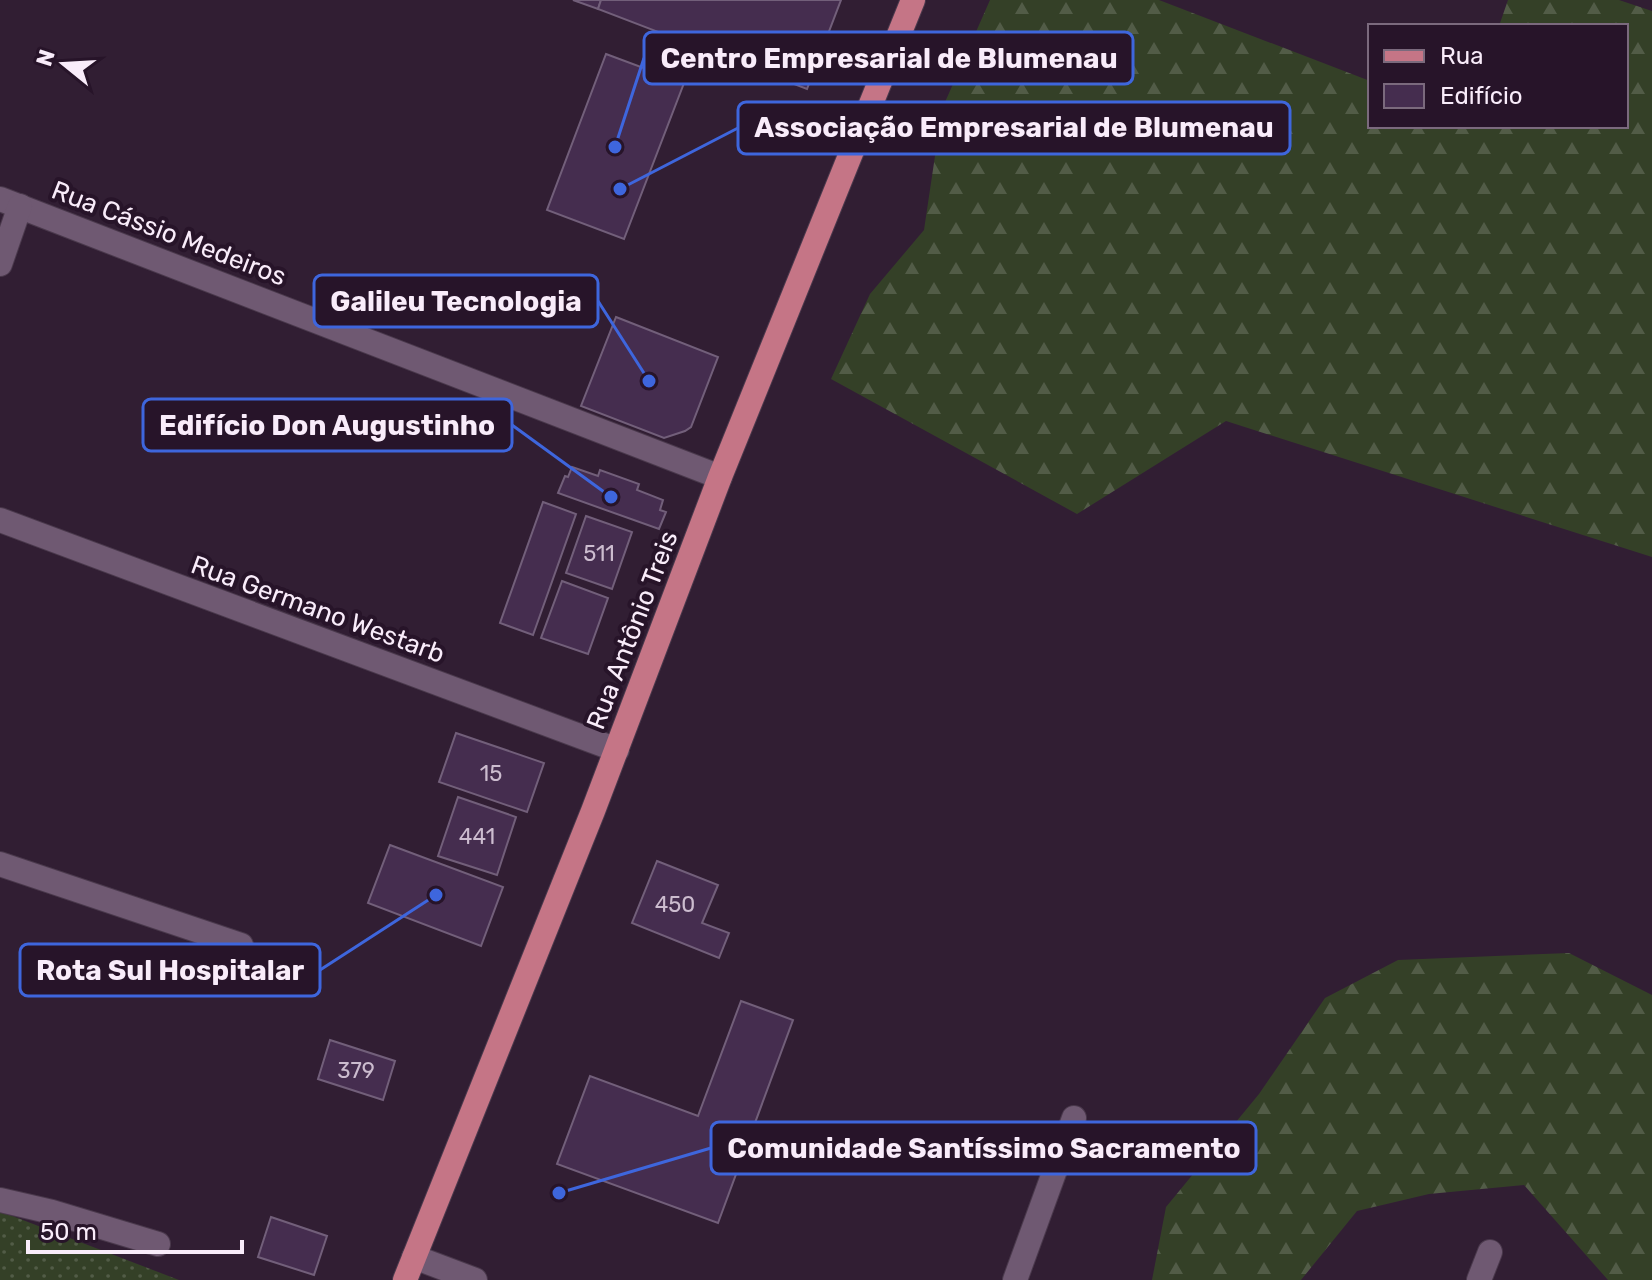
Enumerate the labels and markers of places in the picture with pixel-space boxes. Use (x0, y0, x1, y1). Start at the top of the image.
callout: Centro Empresarial de Blumenau (644, 32, 1133, 84)
callout: Associação Empresarial de Blumenau (738, 102, 1290, 154)
callout: Galileu Tecnologia (314, 275, 598, 327)
callout: Edifício Don Augustinho (143, 399, 512, 451)
callout: Rota Sul Hospitalar (20, 944, 320, 996)
callout: Comunidade Santíssimo Sacramento (711, 1122, 1256, 1174)

